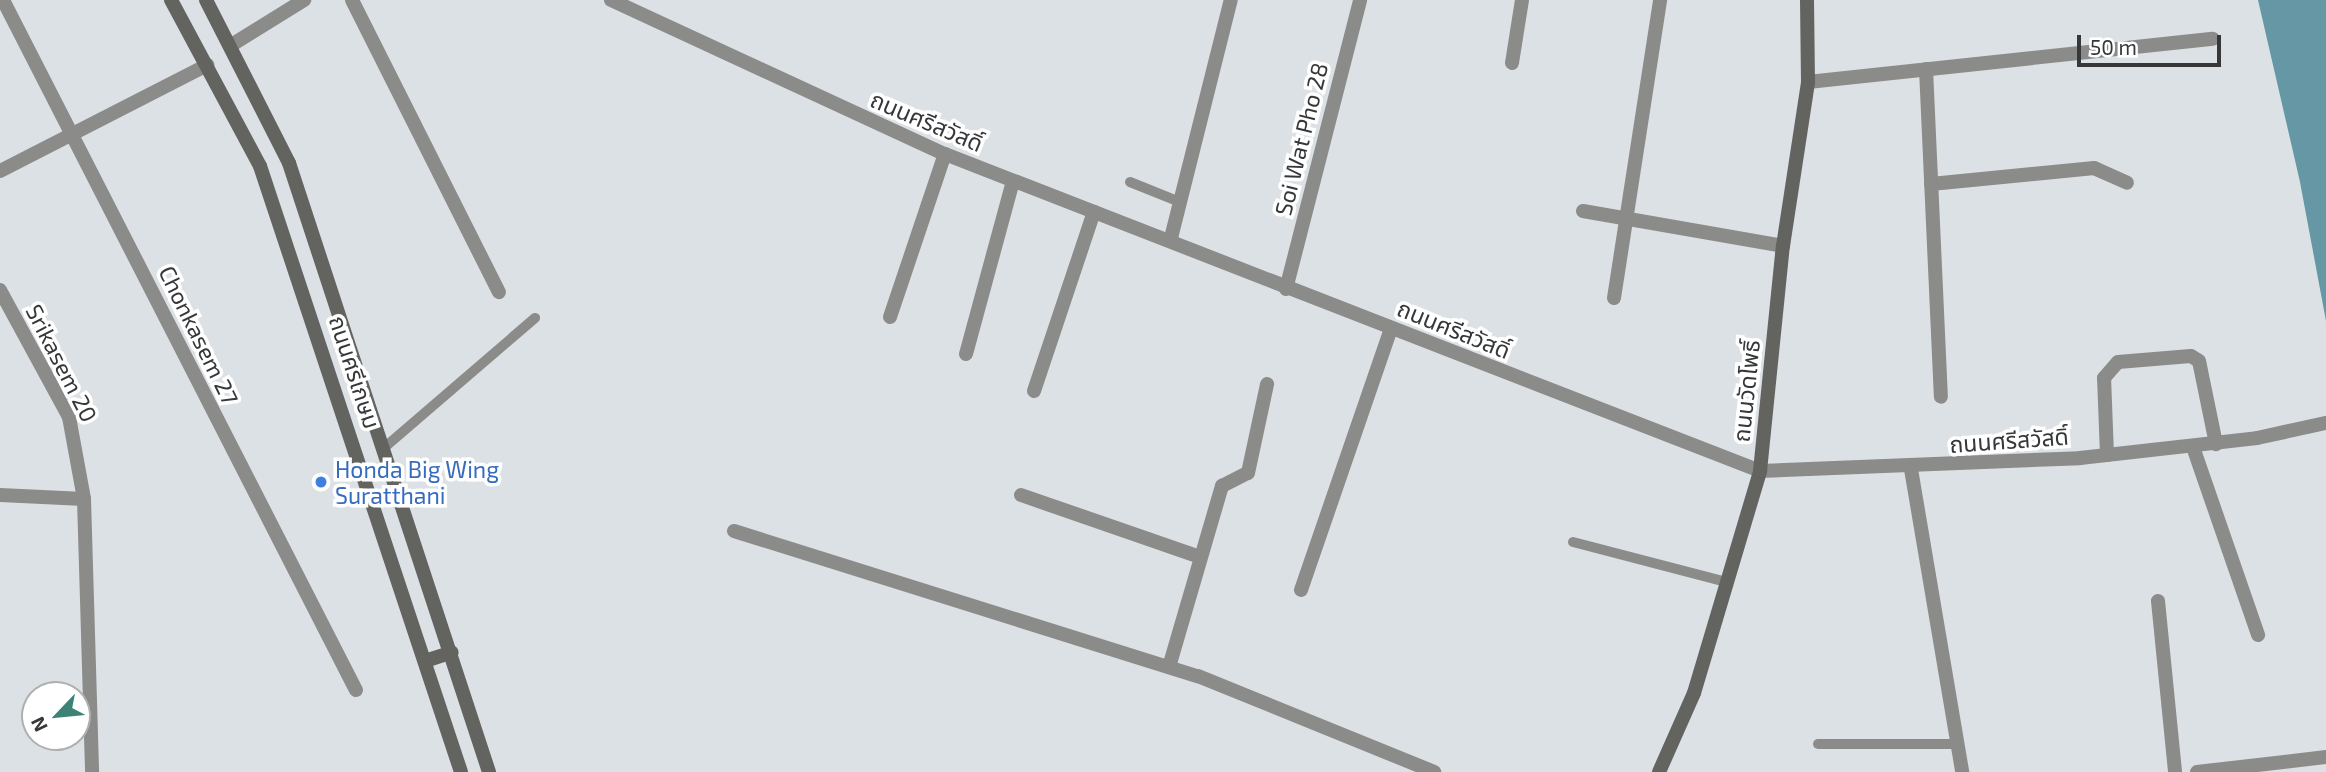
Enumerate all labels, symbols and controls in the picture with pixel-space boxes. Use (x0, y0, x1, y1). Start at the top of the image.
scale bar (2081, 21, 2224, 65)
text: 50 m (2090, 34, 2137, 59)
street label: Soi Wat Pho 28 (1269, 60, 1333, 218)
street label: ถนนศรีสวัสดิ์ (867, 85, 987, 157)
street label: Chonkasem 27 (153, 261, 245, 409)
street label: ถนนศรีสวัสดิ์ (1393, 294, 1515, 364)
street label: Srikasem 20 (21, 300, 103, 426)
street label: ถนนศรีเกษม (324, 312, 386, 432)
street label: ถนนวัดโพธิ์ (1727, 339, 1765, 443)
street label: ถนนศรีสวัสดิ์ (1948, 422, 2070, 458)
place label: Honda Big Wing Suratthani (335, 455, 499, 509)
marker: Honda Big Wing Suratthani (313, 474, 329, 490)
north arrow (21, 681, 91, 751)
text: N (25, 713, 52, 736)

